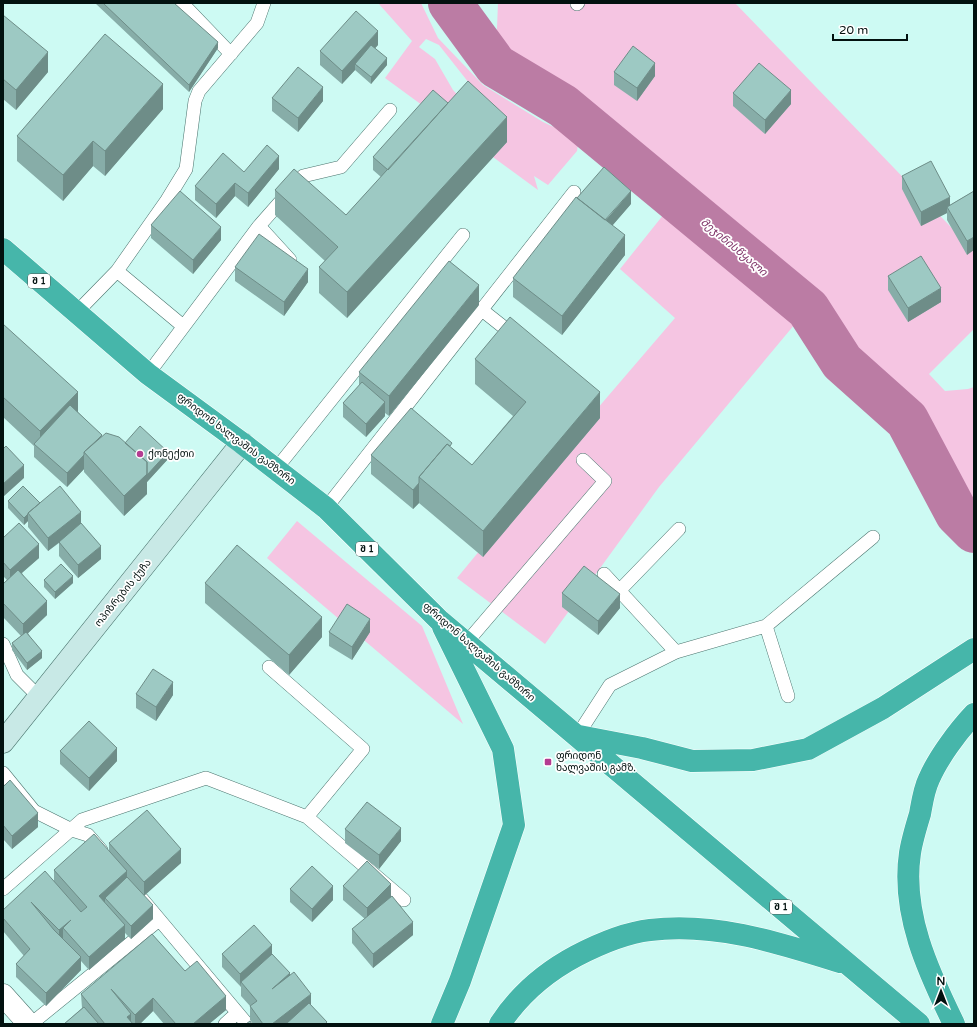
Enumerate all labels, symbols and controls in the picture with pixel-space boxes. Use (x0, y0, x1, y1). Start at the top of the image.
scale bar (833, 16, 907, 42)
text: 20 m (839, 23, 868, 37)
water label: მეჯინისწყალი (698, 215, 770, 279)
road number: შ 1 (28, 274, 50, 288)
street label: ფრიდონ ხალვაშის გამზირი (175, 391, 298, 487)
place label: ქონექთი (148, 448, 194, 460)
marker: ქონექთი (135, 449, 145, 459)
road number: შ 1 (356, 542, 378, 556)
street label: ოპიზრების ქუჩა (92, 557, 154, 629)
street label: ფრიდონ ხალვაშის გამზირი (420, 600, 538, 704)
place label: ფრიდონ ხალვაშის გამზ. (556, 750, 636, 774)
marker: ფრიდონ ხალვაშის გამზ. (543, 757, 553, 767)
road number: შ 1 (770, 900, 792, 914)
north arrow (921, 971, 961, 1011)
text: N (937, 975, 945, 988)

